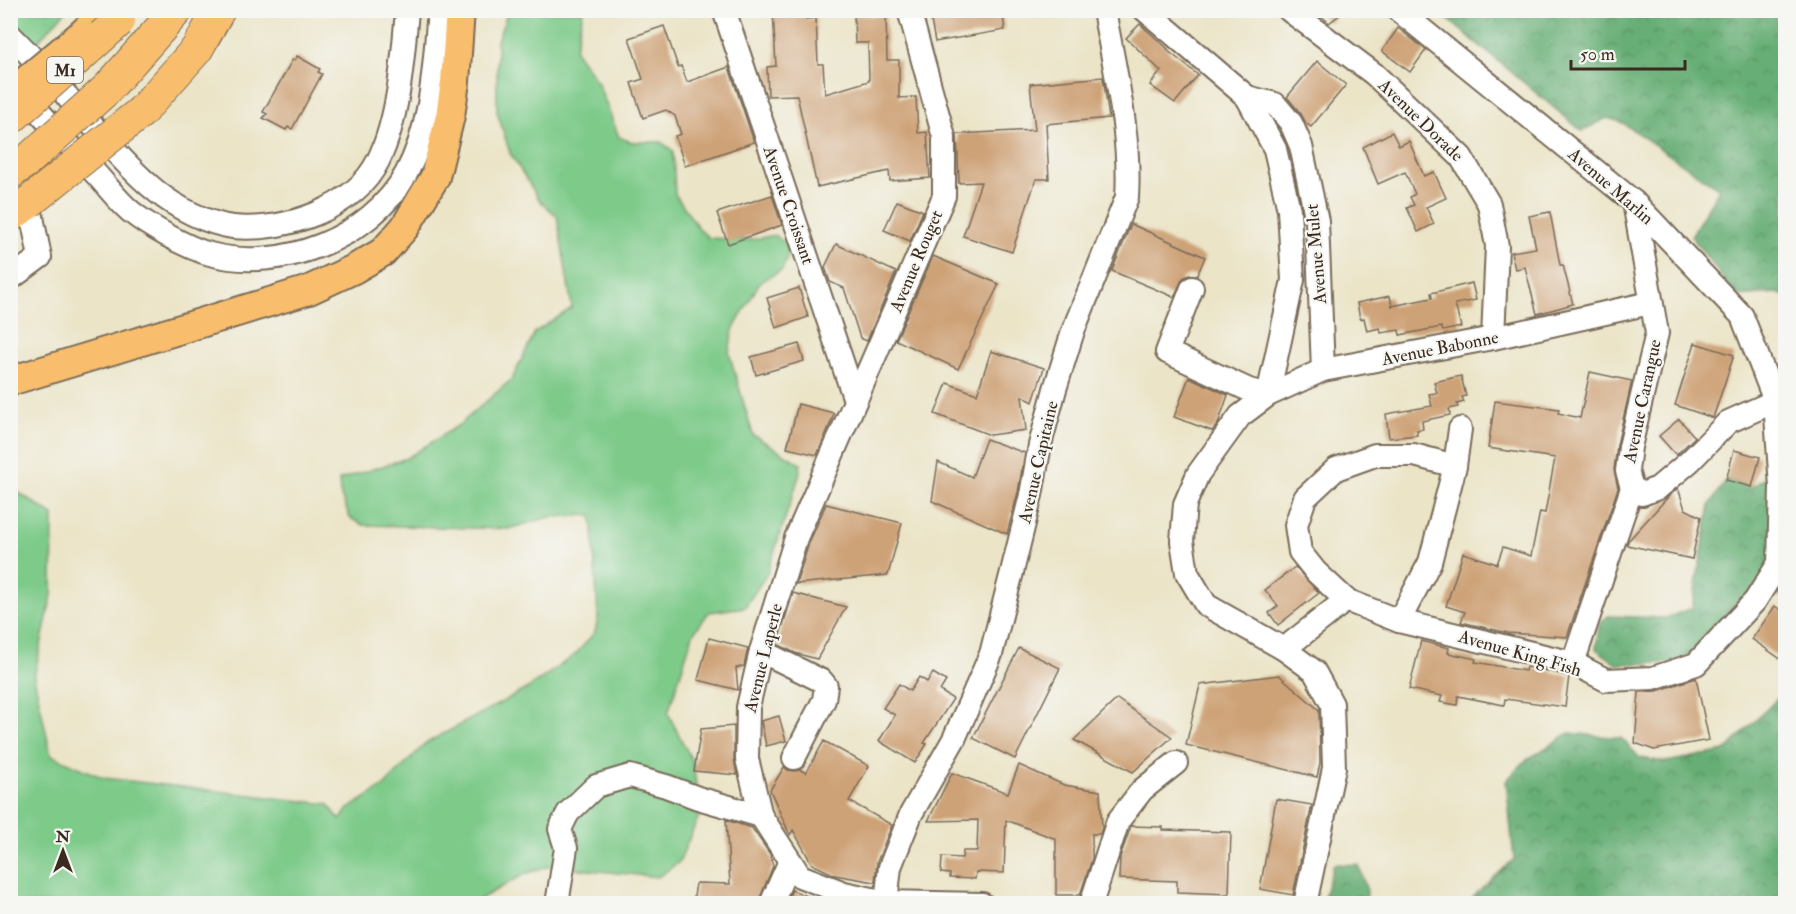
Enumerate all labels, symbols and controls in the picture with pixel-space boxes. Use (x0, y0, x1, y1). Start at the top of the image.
scale bar (1571, 33, 1685, 71)
text: 50 m (1580, 43, 1615, 66)
road number: M1 (47, 57, 83, 83)
street label: Avenue Dorade (1372, 73, 1468, 167)
street label: Avenue Croissant (757, 142, 820, 268)
street label: Avenue Marlin (1562, 142, 1658, 230)
street label: Avenue Mulet (1301, 203, 1332, 306)
street label: Avenue Rouget (884, 206, 948, 317)
street label: Avenue Babonne (1379, 326, 1501, 371)
street label: Avenue Carangue (1618, 337, 1667, 466)
street label: Avenue Capitaine (1013, 398, 1064, 527)
street label: Avenue Laperle (739, 601, 788, 716)
street label: Avenue King Fish (1455, 625, 1584, 682)
north arrow (33, 821, 93, 881)
text: N (55, 827, 71, 847)

